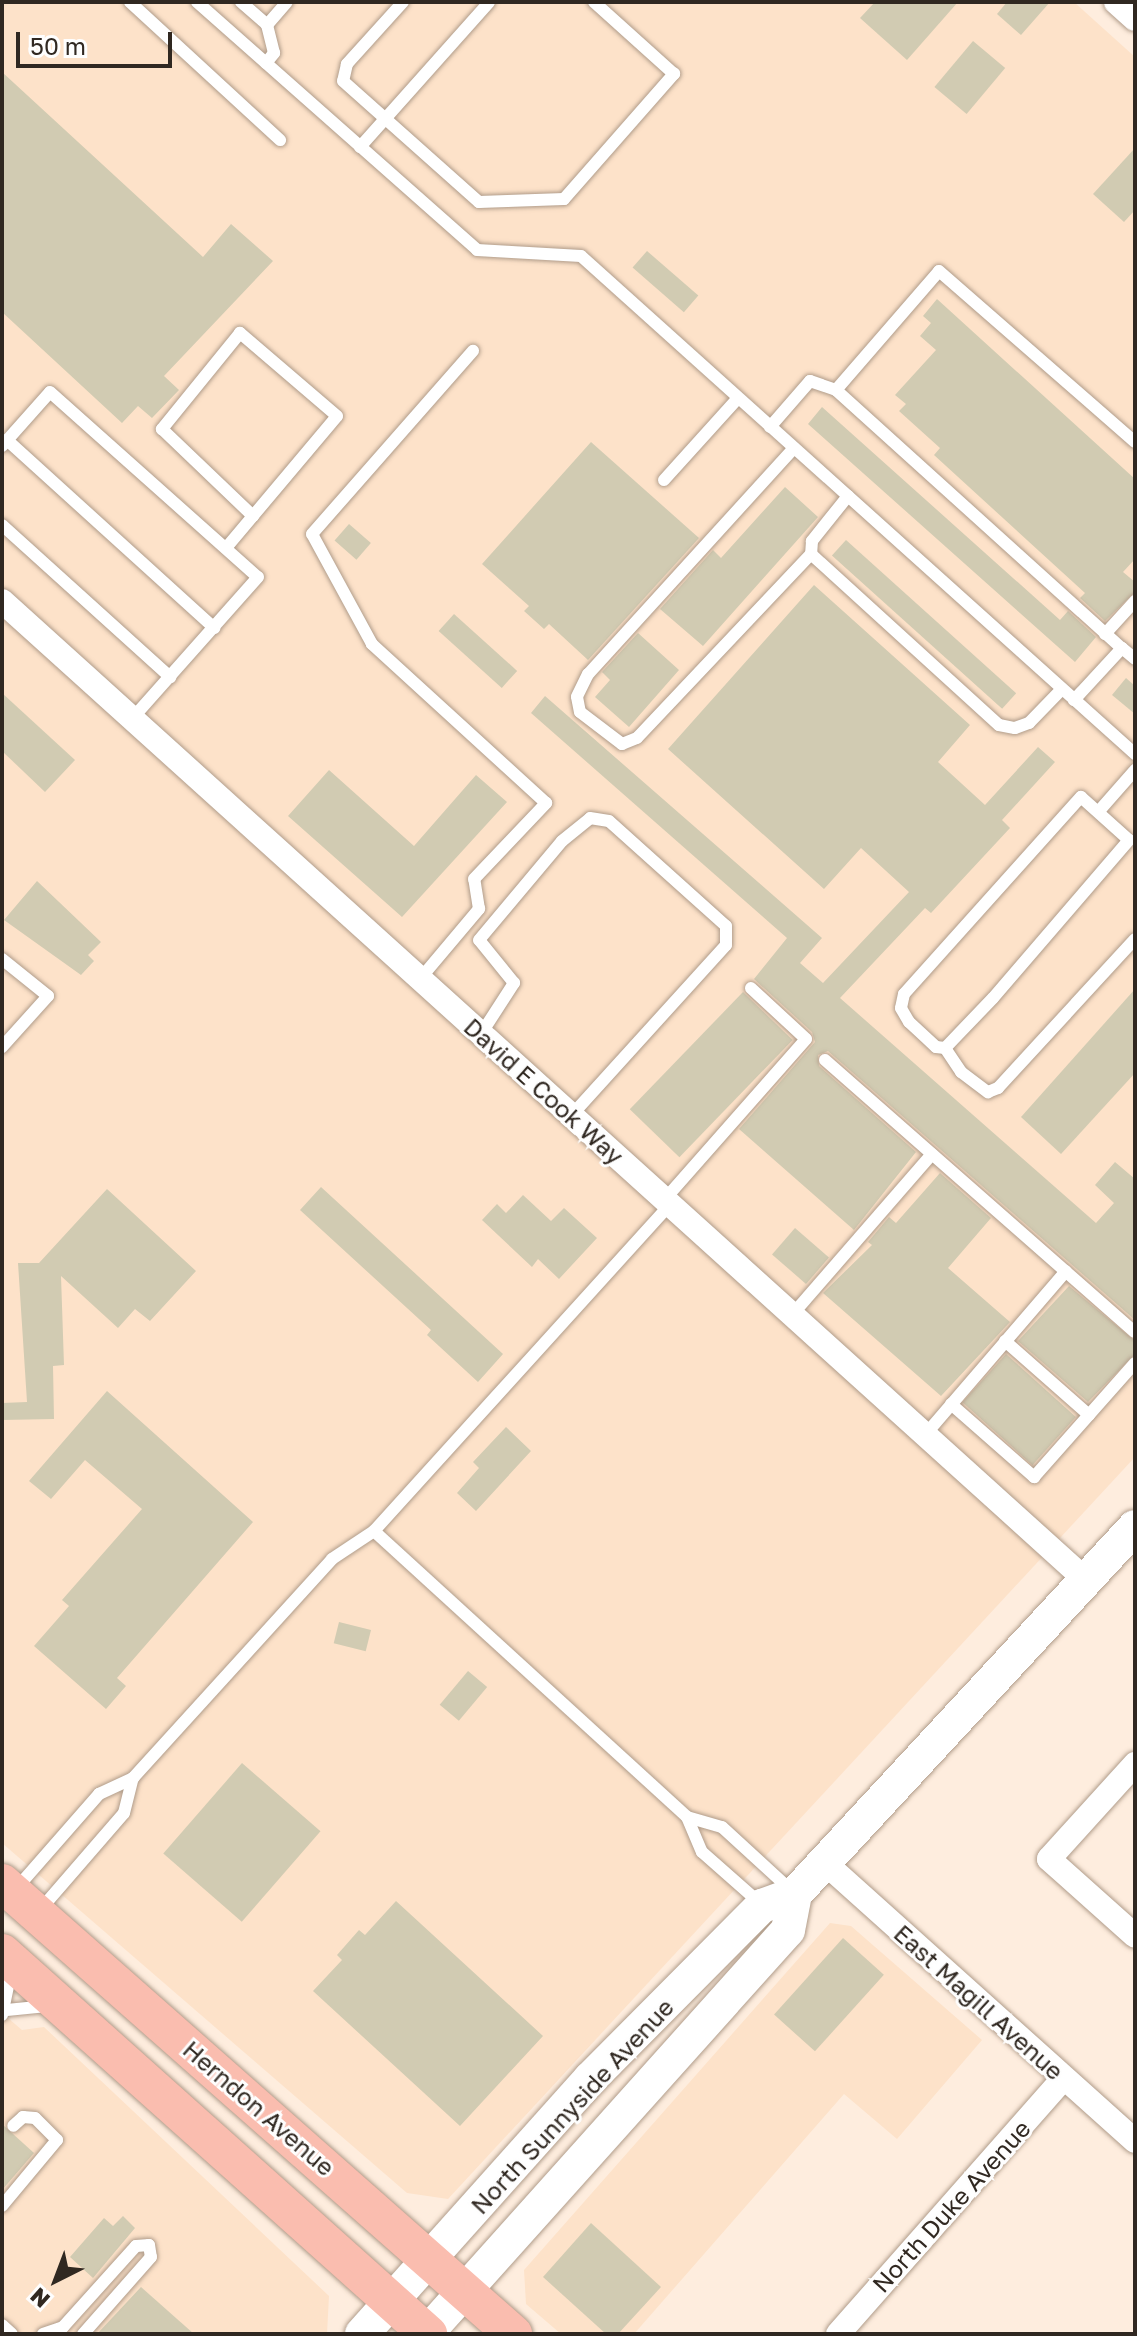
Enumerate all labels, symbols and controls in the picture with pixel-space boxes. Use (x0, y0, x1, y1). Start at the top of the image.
scale bar (20, 16, 176, 66)
text: 50 m (30, 31, 86, 60)
street label: David E Cook Way (458, 1012, 630, 1170)
street label: East Magill Avenue (888, 1918, 1070, 2086)
street label: North Sunnyside Avenue (465, 1992, 679, 2220)
street label: Herndon Avenue (178, 2035, 340, 2181)
street label: North Duke Avenue (866, 2114, 1036, 2298)
north arrow (16, 2240, 96, 2320)
text: N (24, 2283, 55, 2314)

